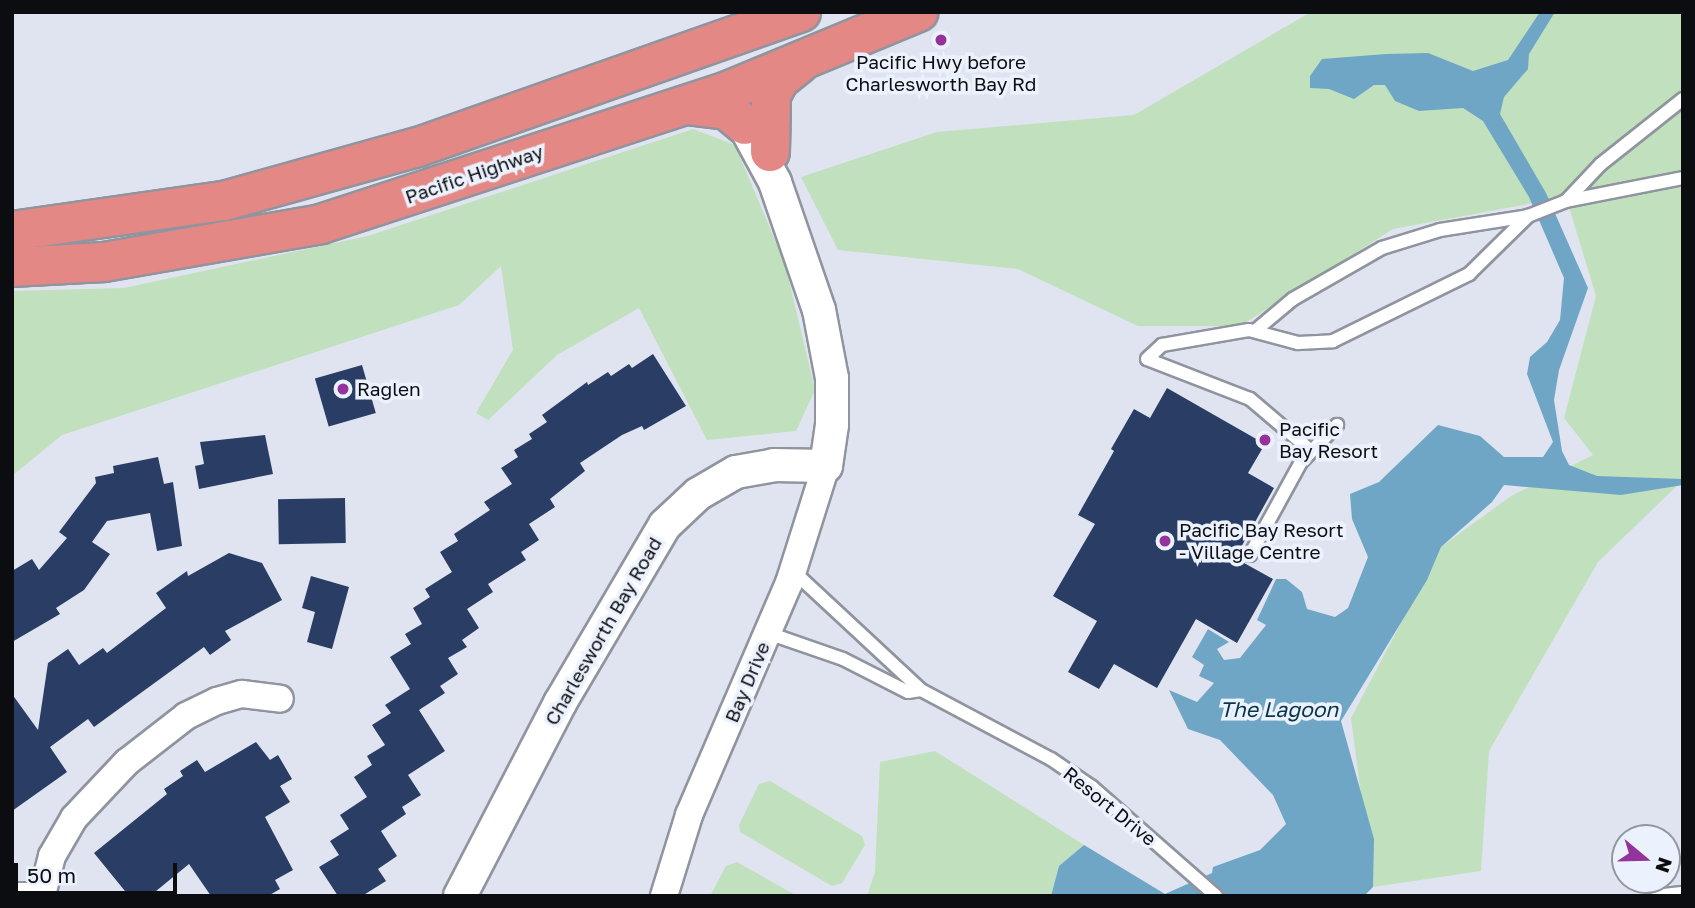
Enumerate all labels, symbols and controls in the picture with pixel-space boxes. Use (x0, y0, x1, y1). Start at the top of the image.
marker: Pacific Hwy before Charlesworth Bay Rd (933, 32, 949, 48)
place label: Pacific Hwy before Charlesworth Bay Rd (845, 51, 1037, 95)
street label: Pacific Highway (402, 140, 546, 208)
place label: Raglen (357, 378, 421, 400)
marker: Raglen (335, 381, 351, 397)
place label: Pacific Bay Resort (1279, 418, 1378, 462)
marker: Pacific Bay Resort (1257, 432, 1273, 448)
place label: Pacific Bay Resort - Village Centre (1179, 519, 1344, 563)
street label: Charlesworth Bay Road (540, 533, 666, 729)
marker: Pacific Bay Resort - Village Centre (1157, 533, 1173, 549)
street label: Bay Drive (720, 638, 774, 726)
water label: The Lagoon (1220, 696, 1338, 722)
street label: Resort Drive (1059, 762, 1161, 850)
north arrow (1611, 824, 1681, 894)
scale bar (18, 848, 180, 892)
text: N (1651, 855, 1678, 876)
text: 50 m (27, 862, 76, 888)

